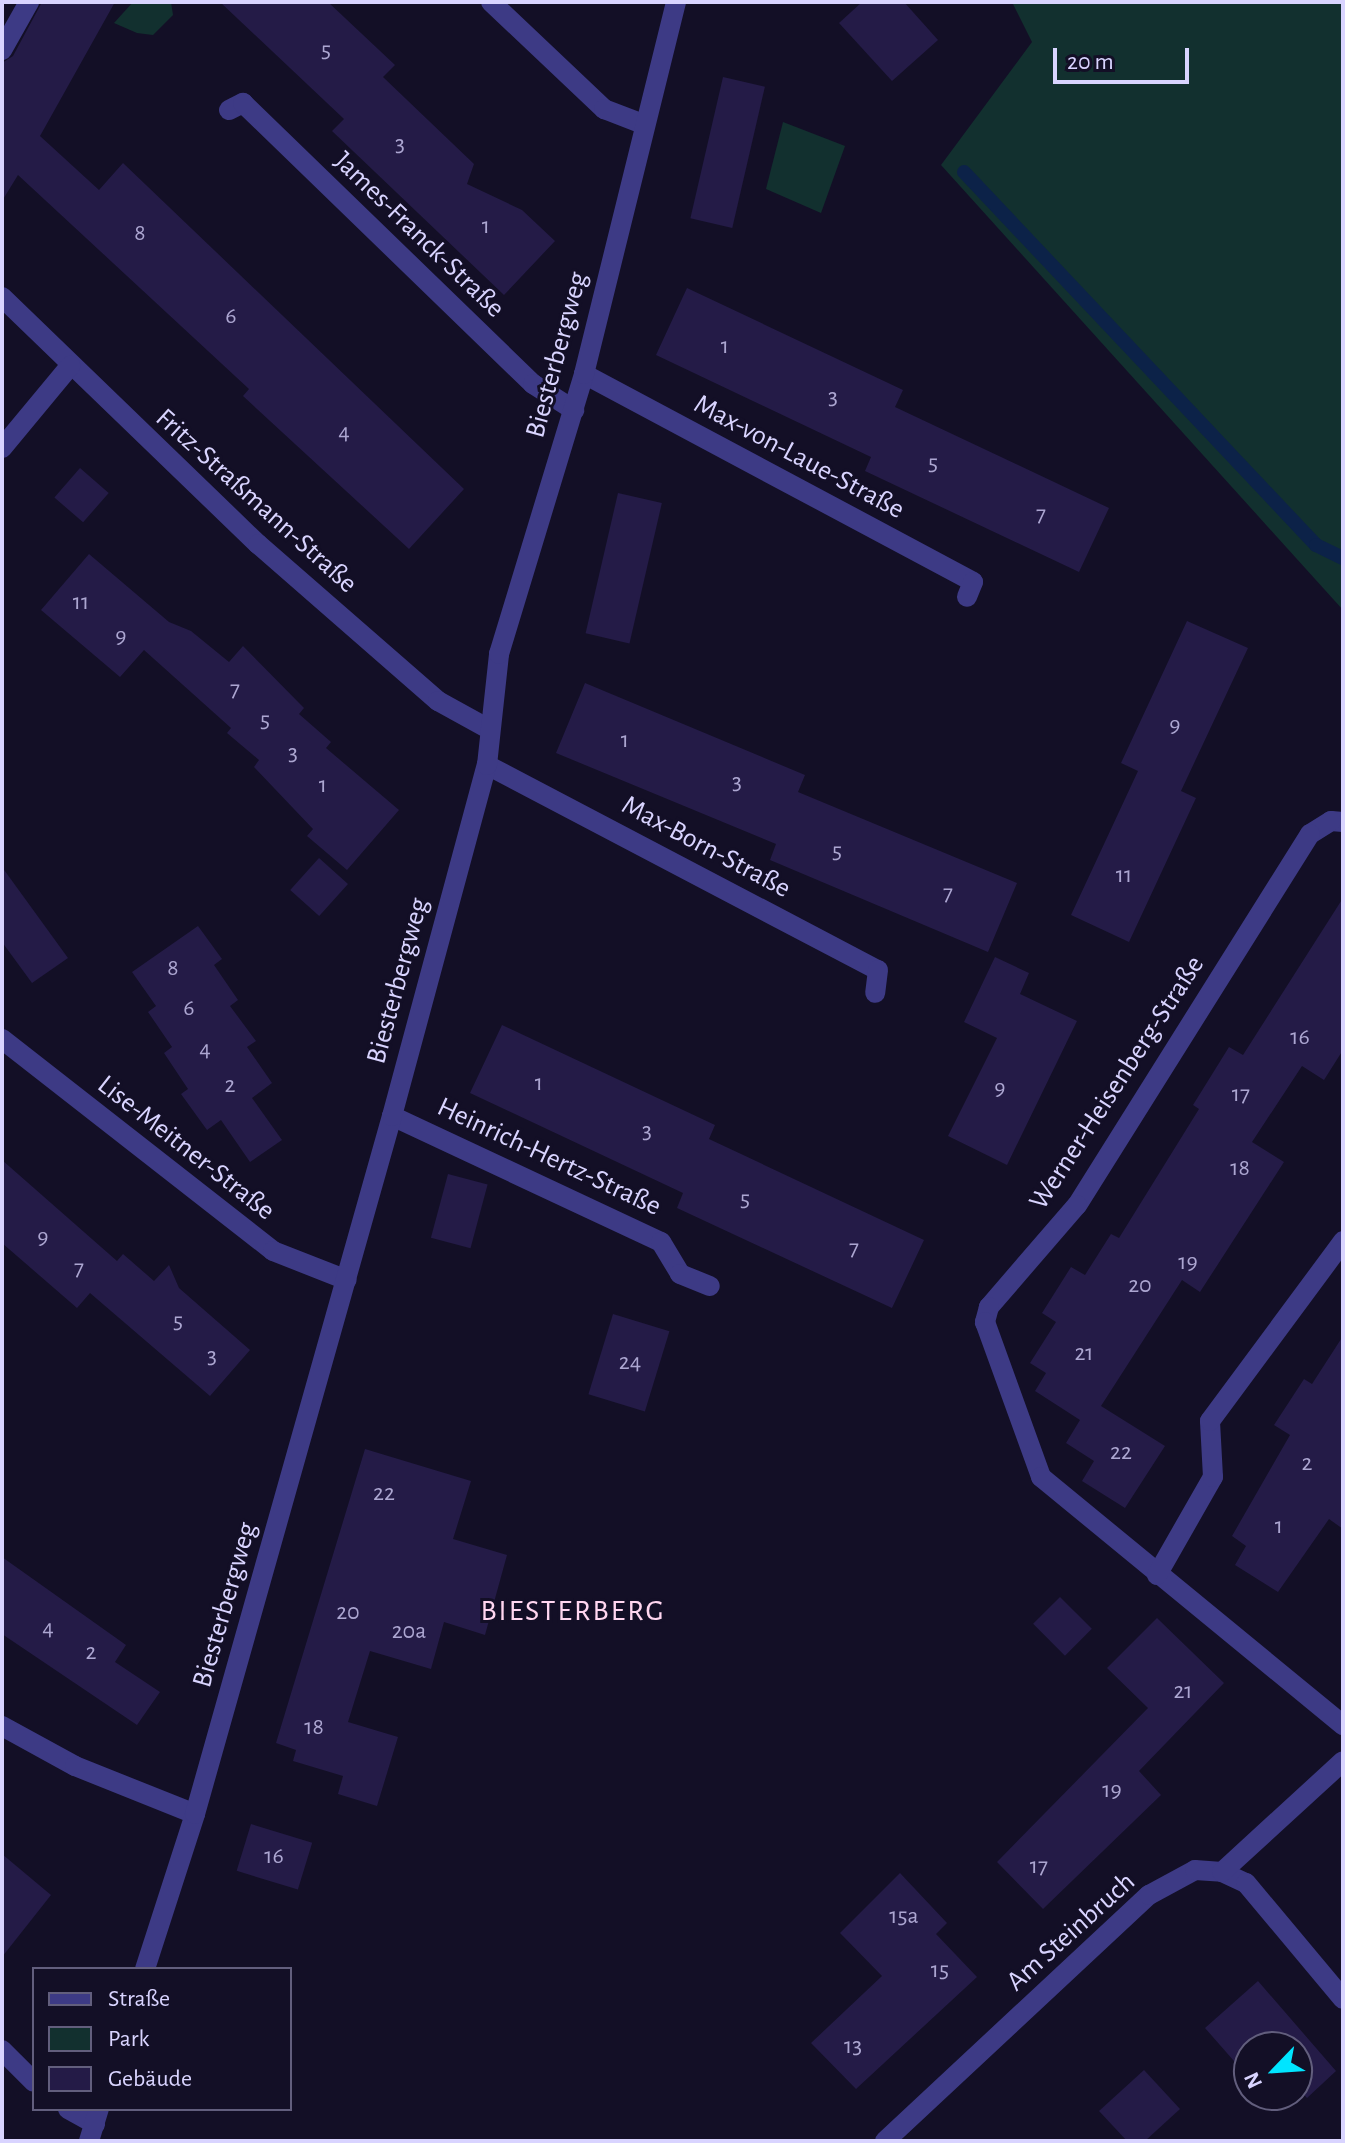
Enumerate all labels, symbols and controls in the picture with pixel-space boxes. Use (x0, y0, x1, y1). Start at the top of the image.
scale bar (1057, 32, 1193, 82)
house number: 5 (321, 37, 331, 65)
text: 20 m (1067, 50, 1114, 74)
house number: 3 (395, 131, 405, 159)
street label: James-Franck-Straße (326, 145, 512, 325)
house number: 1 (482, 213, 490, 241)
house number: 8 (134, 220, 146, 248)
street label: Biesterbergweg (519, 268, 595, 442)
house number: 6 (225, 303, 237, 331)
house number: 1 (721, 333, 729, 361)
house number: 3 (828, 384, 838, 412)
street label: Max-von-Laue-Straße (688, 387, 910, 527)
street label: Fritz-Straßmann-Straße (148, 402, 364, 600)
house number: 4 (338, 419, 350, 447)
house number: 5 (928, 450, 938, 478)
house number: 7 (1036, 501, 1046, 529)
house number: 11 (73, 589, 89, 617)
house number: 9 (115, 623, 127, 651)
house number: 7 (230, 676, 240, 704)
house number: 5 (260, 707, 270, 735)
house number: 9 (1169, 712, 1181, 740)
house number: 1 (621, 727, 629, 755)
house number: 3 (288, 740, 298, 768)
house number: 3 (732, 769, 742, 797)
house number: 1 (319, 772, 327, 800)
street label: Max-Born-Straße (616, 788, 796, 906)
house number: 5 (832, 838, 842, 866)
house number: 11 (1116, 862, 1132, 890)
house number: 7 (943, 880, 953, 908)
street label: Biesterbergweg (360, 894, 436, 1068)
street label: Werner-Heisenberg-Straße (1022, 950, 1212, 1216)
house number: 8 (167, 955, 179, 983)
house number: 6 (183, 995, 195, 1023)
house number: 16 (1290, 1024, 1310, 1052)
house number: 4 (199, 1036, 211, 1064)
street label: Lise-Meitner-Straße (91, 1068, 281, 1228)
house number: 1 (535, 1070, 543, 1098)
house number: 2 (225, 1072, 235, 1100)
house number: 9 (994, 1075, 1006, 1103)
house number: 17 (1232, 1081, 1250, 1109)
street label: Heinrich-Hertz-Straße (432, 1090, 666, 1224)
house number: 3 (642, 1118, 652, 1146)
house number: 18 (1230, 1155, 1250, 1183)
house number: 5 (740, 1186, 750, 1214)
house number: 9 (37, 1224, 49, 1252)
house number: 7 (849, 1235, 859, 1263)
house number: 19 (1178, 1249, 1198, 1277)
house number: 7 (74, 1255, 84, 1283)
house number: 20 (1128, 1272, 1152, 1300)
house number: 5 (173, 1308, 183, 1336)
house number: 21 (1074, 1340, 1094, 1368)
house number: 3 (207, 1343, 217, 1371)
house number: 24 (619, 1349, 641, 1377)
house number: 22 (1110, 1439, 1132, 1467)
house number: 2 (1302, 1450, 1312, 1478)
house number: 22 (373, 1480, 395, 1508)
house number: 1 (1275, 1513, 1283, 1541)
street label: Biesterbergweg (185, 1519, 265, 1691)
district label: BIESTERBERG (480, 1593, 666, 1629)
house number: 20 (336, 1599, 360, 1627)
house number: 4 (42, 1615, 54, 1643)
house number: 20a (392, 1618, 426, 1646)
house number: 2 (86, 1639, 96, 1667)
house number: 21 (1173, 1678, 1193, 1706)
house number: 18 (304, 1714, 324, 1742)
house number: 19 (1102, 1777, 1122, 1805)
house number: 16 (264, 1843, 284, 1871)
house number: 17 (1030, 1853, 1048, 1881)
street label: Am Steinbruch (1000, 1865, 1142, 1999)
house number: 15a (889, 1903, 919, 1931)
house number: 15 (931, 1957, 949, 1985)
legend (32, 1967, 292, 2111)
text: Straße (108, 1987, 170, 2011)
text: Park (108, 2027, 149, 2051)
north arrow (1233, 2031, 1313, 2111)
house number: 13 (844, 2033, 862, 2061)
text: Gebäude (108, 2067, 192, 2091)
text: N (1240, 2069, 1266, 2092)

